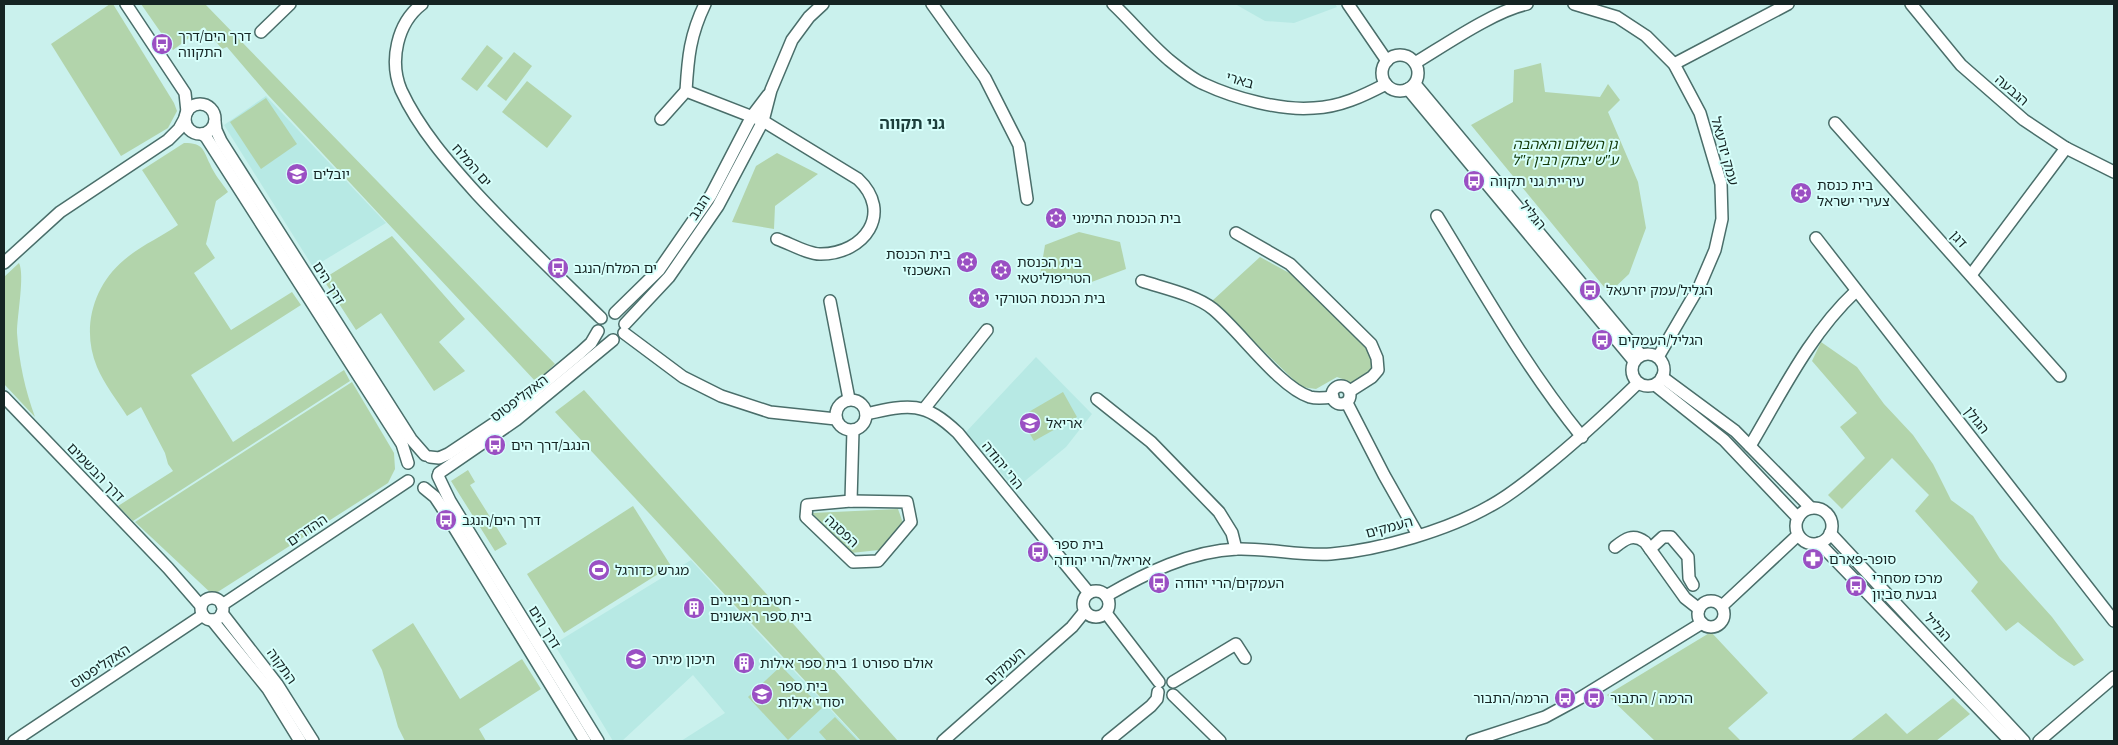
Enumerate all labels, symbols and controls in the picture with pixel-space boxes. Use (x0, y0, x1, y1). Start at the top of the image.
place label: דרך הים/דרך התקווה (178, 26, 252, 61)
bus stop icon: דרך הים/דרך התקווה (150, 32, 174, 56)
street label: בארי (1224, 66, 1256, 93)
street label: הגבעה (1991, 70, 2033, 110)
district label: גני תקווה (879, 112, 945, 134)
street label: עמק יזרעאל (1707, 114, 1744, 187)
park label: גן השלום והאהבה ע"ש יצחק רבין ז"ל (1512, 134, 1620, 169)
street label: ים המלח (448, 139, 496, 190)
school or university icon: יובלים (285, 162, 309, 186)
place label: יובלים (313, 164, 350, 183)
bus stop icon: עיריית גני תקווה (1462, 169, 1486, 193)
place label: עיריית גני תקווה (1490, 171, 1584, 190)
place label: בית כנסת צעירי ישראל (1817, 175, 1890, 210)
synagogue icon: בית כנסת צעירי ישראל (1789, 181, 1813, 205)
street label: הנגב (683, 190, 714, 223)
street label: הגליל (1516, 196, 1551, 233)
synagogue icon: בית הכנסת התימני (1044, 206, 1068, 230)
place label: בית הכנסת התימני (1072, 208, 1181, 227)
street label: דגן (1946, 226, 1973, 252)
place label: בית הכנסת האשכנזי (886, 244, 951, 279)
synagogue icon: בית הכנסת האשכנזי (955, 250, 979, 274)
place label: בית הכנסת הטריפוליטאי (1017, 252, 1091, 287)
bus stop icon: ים המלח/הנגב (546, 256, 570, 280)
street label: דרך הים (309, 258, 350, 308)
place label: ים המלח/הנגב (574, 258, 657, 277)
synagogue icon: בית הכנסת הטריפוליטאי (989, 258, 1013, 282)
bus stop icon: הגליל/עמק יזרעאל (1578, 278, 1602, 302)
place label: הגליל/עמק יזרעאל (1606, 280, 1713, 299)
synagogue icon: בית הכנסת הטורקי (967, 286, 991, 310)
place label: בית הכנסת הטורקי (995, 288, 1106, 307)
bus stop icon: הגליל/העמקים (1590, 328, 1614, 352)
place label: הגליל/העמקים (1618, 330, 1703, 349)
street label: האקליפטוס (486, 370, 551, 426)
street label: הגולן (1961, 402, 1994, 437)
school or university icon: אריאל (1018, 411, 1042, 435)
place label: אריאל (1046, 413, 1083, 432)
bus stop icon: הנגב/דרך הים (483, 433, 507, 457)
place label: הנגב/דרך הים (511, 435, 590, 454)
street label: הרי יהודה (978, 437, 1029, 493)
street label: דרך הבשמים (63, 438, 130, 506)
bus stop icon: דרך הים/הנגב (434, 508, 458, 532)
street label: ההדרים (283, 509, 331, 550)
place label: דרך הים/הנגב (462, 510, 541, 529)
street label: הפסגה (821, 510, 863, 551)
street label: העמקים (1363, 511, 1415, 542)
place label: בית ספר אריאל/הרי יהודה (1054, 534, 1151, 569)
bus stop icon: בית ספר אריאל/הרי יהודה (1026, 540, 1050, 564)
pharmacy icon: סופר-פארם (1801, 547, 1825, 571)
place label: סופר-פארם (1829, 549, 1896, 568)
sports icon: מגרש כדורגל (587, 558, 611, 582)
place label: מגרש כדורגל (615, 560, 689, 579)
place label: מרכז מסחרי גבעת סביון (1872, 568, 1942, 603)
bus stop icon: העמקים/הרי יהודה (1147, 571, 1171, 595)
place label: העמקים/הרי יהודה (1175, 573, 1284, 592)
bus stop icon: מרכז מסחרי גבעת סביון (1844, 574, 1868, 598)
place label: חטיבת בייניים - בית ספר ראשונים (710, 590, 812, 625)
building icon: חטיבת בייניים - בית ספר ראשונים (682, 596, 706, 620)
street label: דרך הים (525, 602, 566, 652)
street label: הגליל (1920, 608, 1956, 645)
street label: האקליפטוס (66, 639, 133, 692)
street label: העמקים (980, 642, 1029, 689)
street label: התקוה (263, 644, 302, 688)
school or university icon: תיכון מיתר (624, 647, 648, 671)
place label: תיכון מיתר (652, 649, 715, 668)
building icon: אולם ספורט 1 בית ספר אילות (732, 651, 756, 675)
place label: אולם ספורט 1 בית ספר אילות (760, 653, 933, 672)
place label: בית ספר יסודי אילות (778, 676, 844, 711)
school or university icon: בית ספר יסודי אילות (750, 682, 774, 706)
bus stop icon: הרמה/התבור (1553, 686, 1577, 710)
bus stop icon: הרמה / התבור (1582, 686, 1606, 710)
place label: הרמה/התבור (1473, 688, 1549, 707)
place label: הרמה / התבור (1610, 688, 1693, 707)

